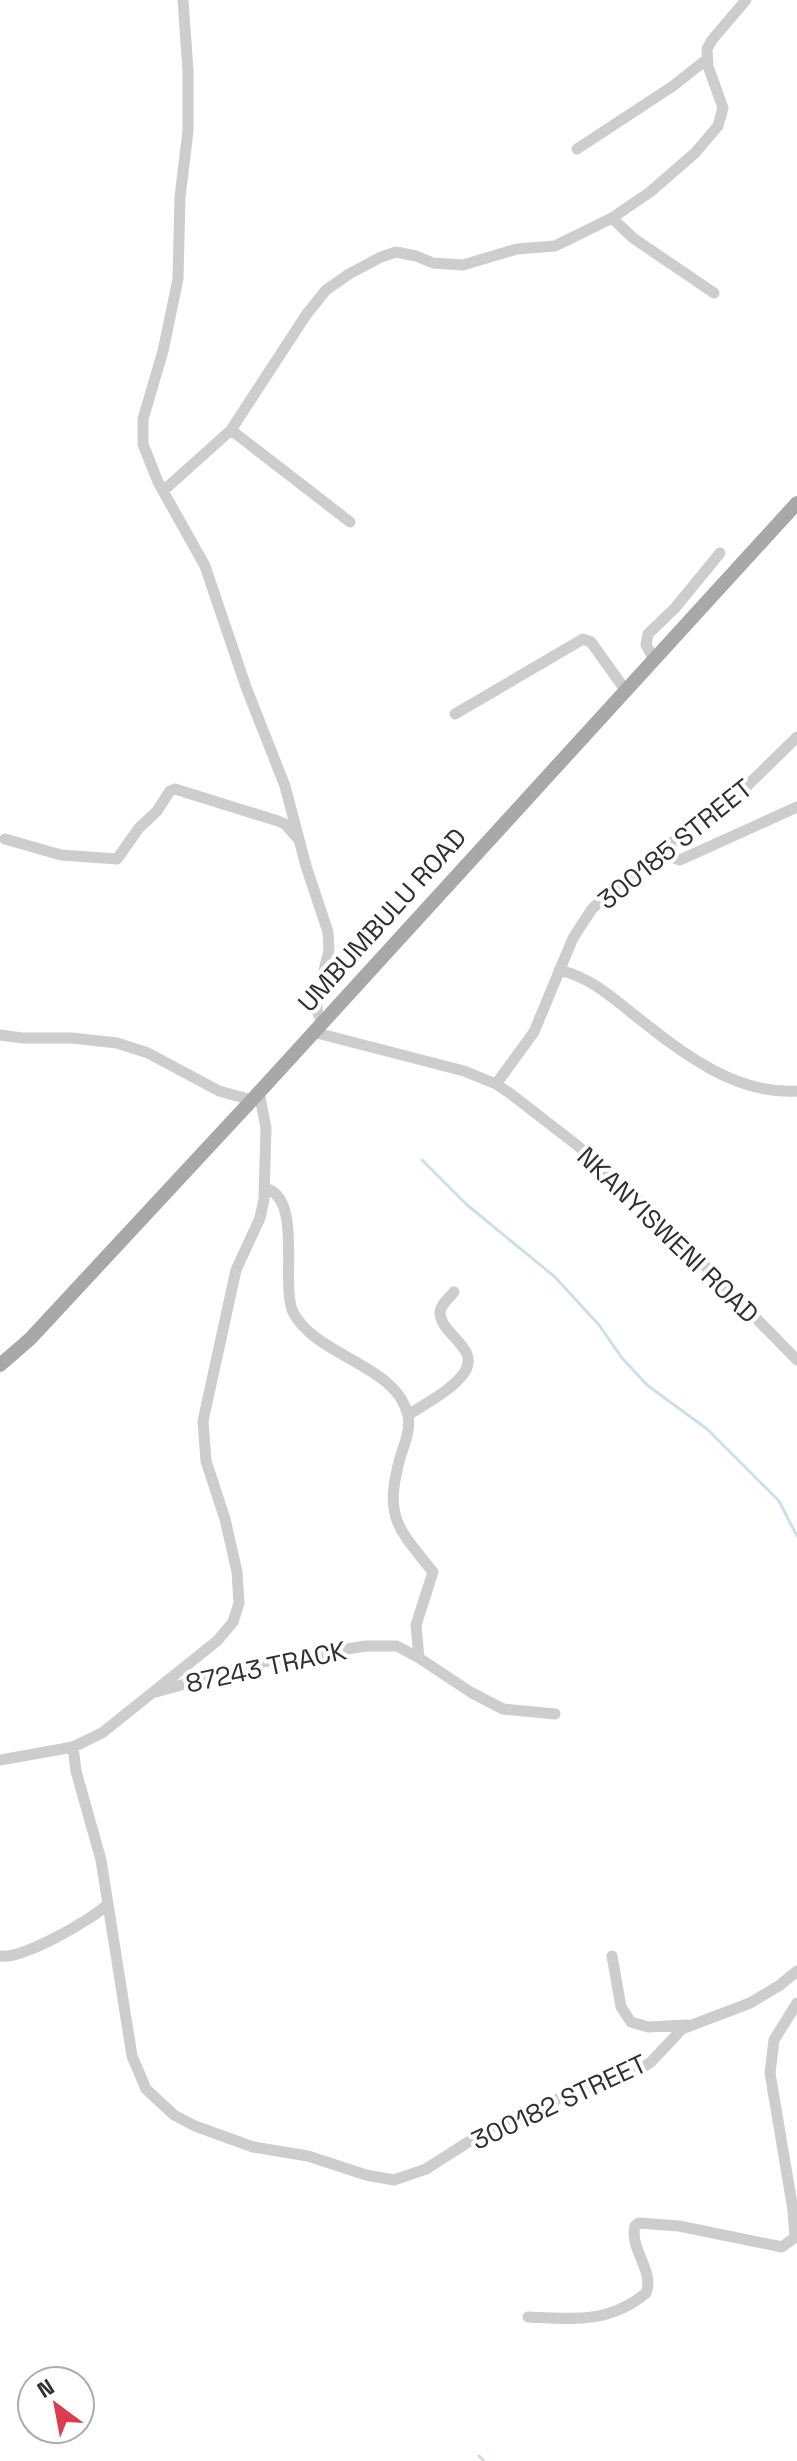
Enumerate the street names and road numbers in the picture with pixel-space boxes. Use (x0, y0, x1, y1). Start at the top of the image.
street label: 300185 STREET (591, 771, 759, 917)
street label: UMBUMBULU ROAD (290, 821, 474, 1019)
street label: NKANYISWENI ROAD (570, 1139, 766, 1331)
street label: 87243 TRACK (182, 1633, 350, 1701)
street label: 300182 STREET (466, 2046, 652, 2158)

